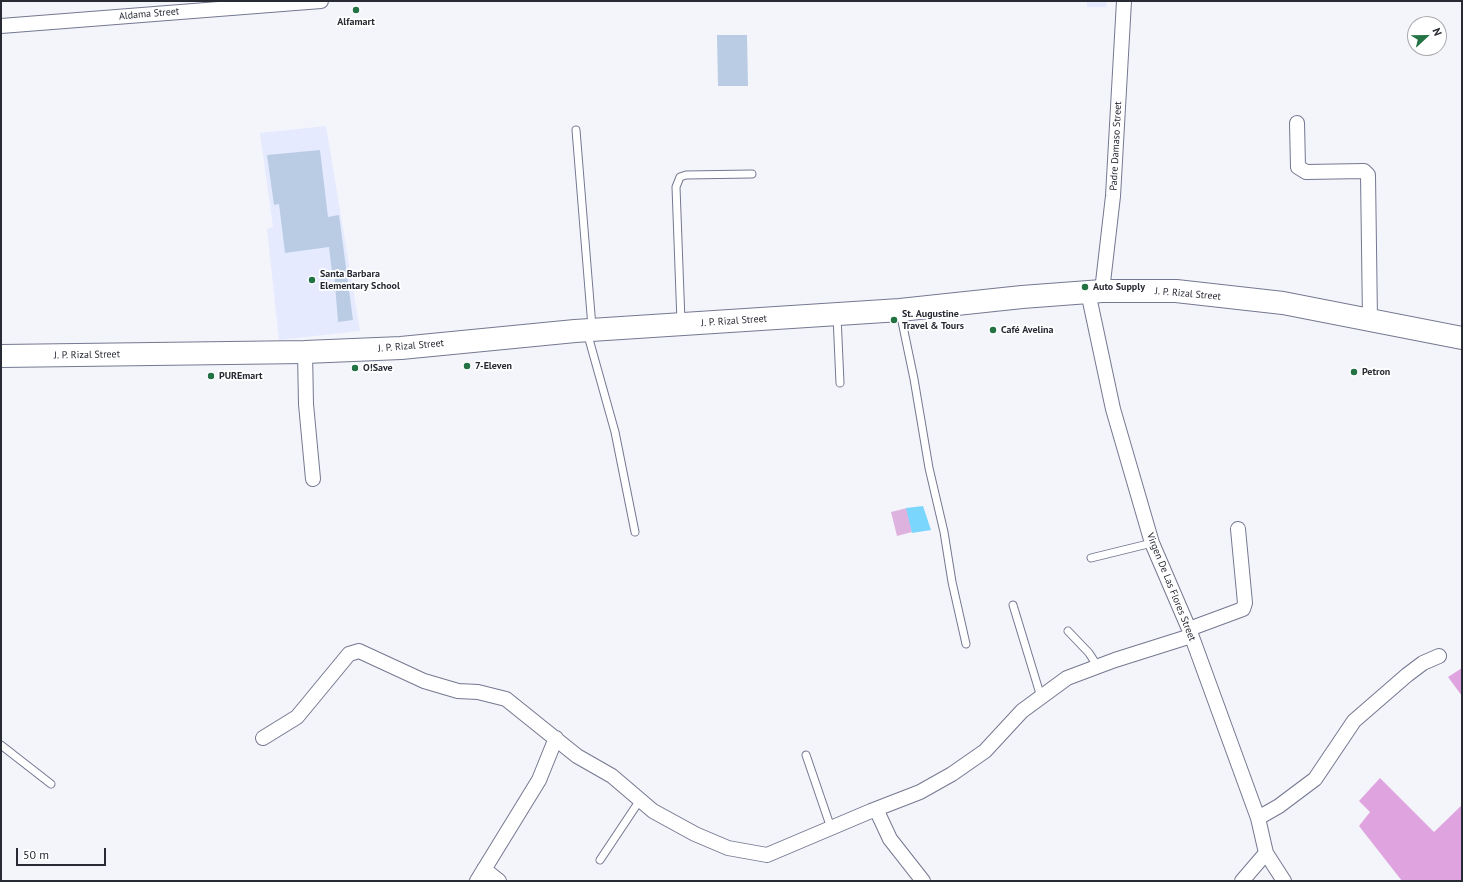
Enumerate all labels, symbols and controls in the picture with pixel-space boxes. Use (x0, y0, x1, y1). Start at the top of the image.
street label: Aldama Street (118, 5, 180, 23)
marker: Alfamart (351, 5, 361, 15)
place label: Alfamart (337, 16, 375, 28)
north arrow (1407, 16, 1447, 56)
text: N (1429, 26, 1445, 38)
street label: Padre Damaso Street (1108, 101, 1124, 191)
place label: Santa Barbara Elementary School (320, 268, 400, 292)
marker: Santa Barbara Elementary School (307, 275, 317, 285)
place label: Auto Supply (1093, 281, 1145, 293)
marker: Auto Supply (1080, 282, 1090, 292)
street label: J. P. Rizal Street (1155, 285, 1221, 303)
place label: St. Augustine Travel & Tours (902, 308, 964, 332)
street label: J. P. Rizal Street (701, 313, 767, 329)
marker: St. Augustine Travel & Tours (889, 315, 899, 325)
place label: Café Avelina (1001, 324, 1054, 336)
marker: Café Avelina (988, 325, 998, 335)
street label: J. P. Rizal Street (378, 337, 444, 355)
street label: J. P. Rizal Street (54, 348, 120, 362)
place label: 7-Eleven (475, 360, 512, 372)
marker: 7-Eleven (462, 361, 472, 371)
place label: O!Save (363, 362, 393, 374)
marker: O!Save (350, 363, 360, 373)
place label: Petron (1362, 366, 1390, 378)
marker: Petron (1349, 367, 1359, 377)
place label: PUREmart (219, 370, 263, 382)
marker: PUREmart (206, 371, 216, 381)
street label: Virgen De Las Flores Street (1144, 531, 1198, 643)
scale bar (18, 840, 108, 866)
text: 50 m (23, 847, 49, 862)

